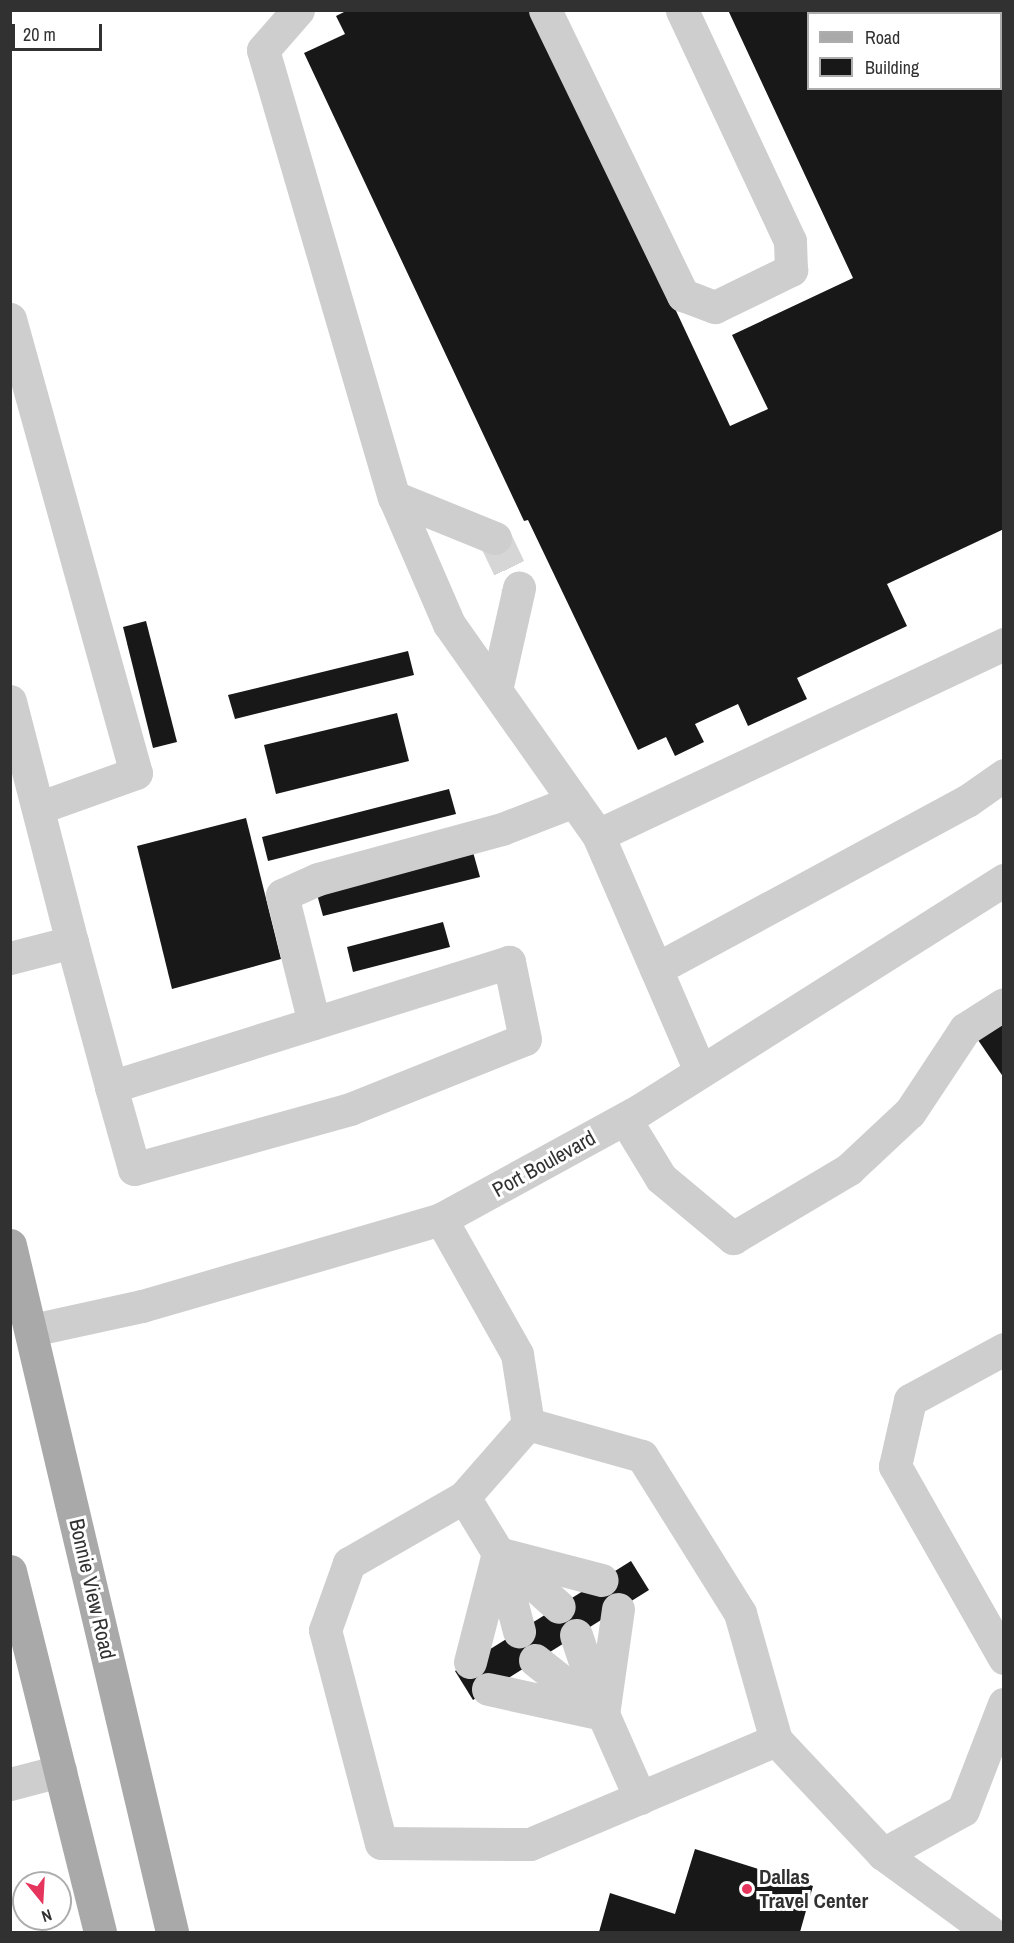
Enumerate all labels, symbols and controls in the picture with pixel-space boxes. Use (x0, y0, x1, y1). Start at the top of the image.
scale bar (15, 12, 105, 50)
legend (807, 12, 1002, 90)
text: 20 m (23, 22, 56, 47)
text: Road (865, 25, 900, 50)
text: Building (865, 55, 919, 80)
street label: Port Boulevard (488, 1125, 600, 1203)
street label: Bonnie View Road (64, 1516, 120, 1662)
place label: Dallas Travel Center (759, 1864, 868, 1914)
north arrow (12, 1871, 72, 1931)
marker: Dallas Travel Center (740, 1882, 754, 1896)
text: N (39, 1904, 55, 1928)

